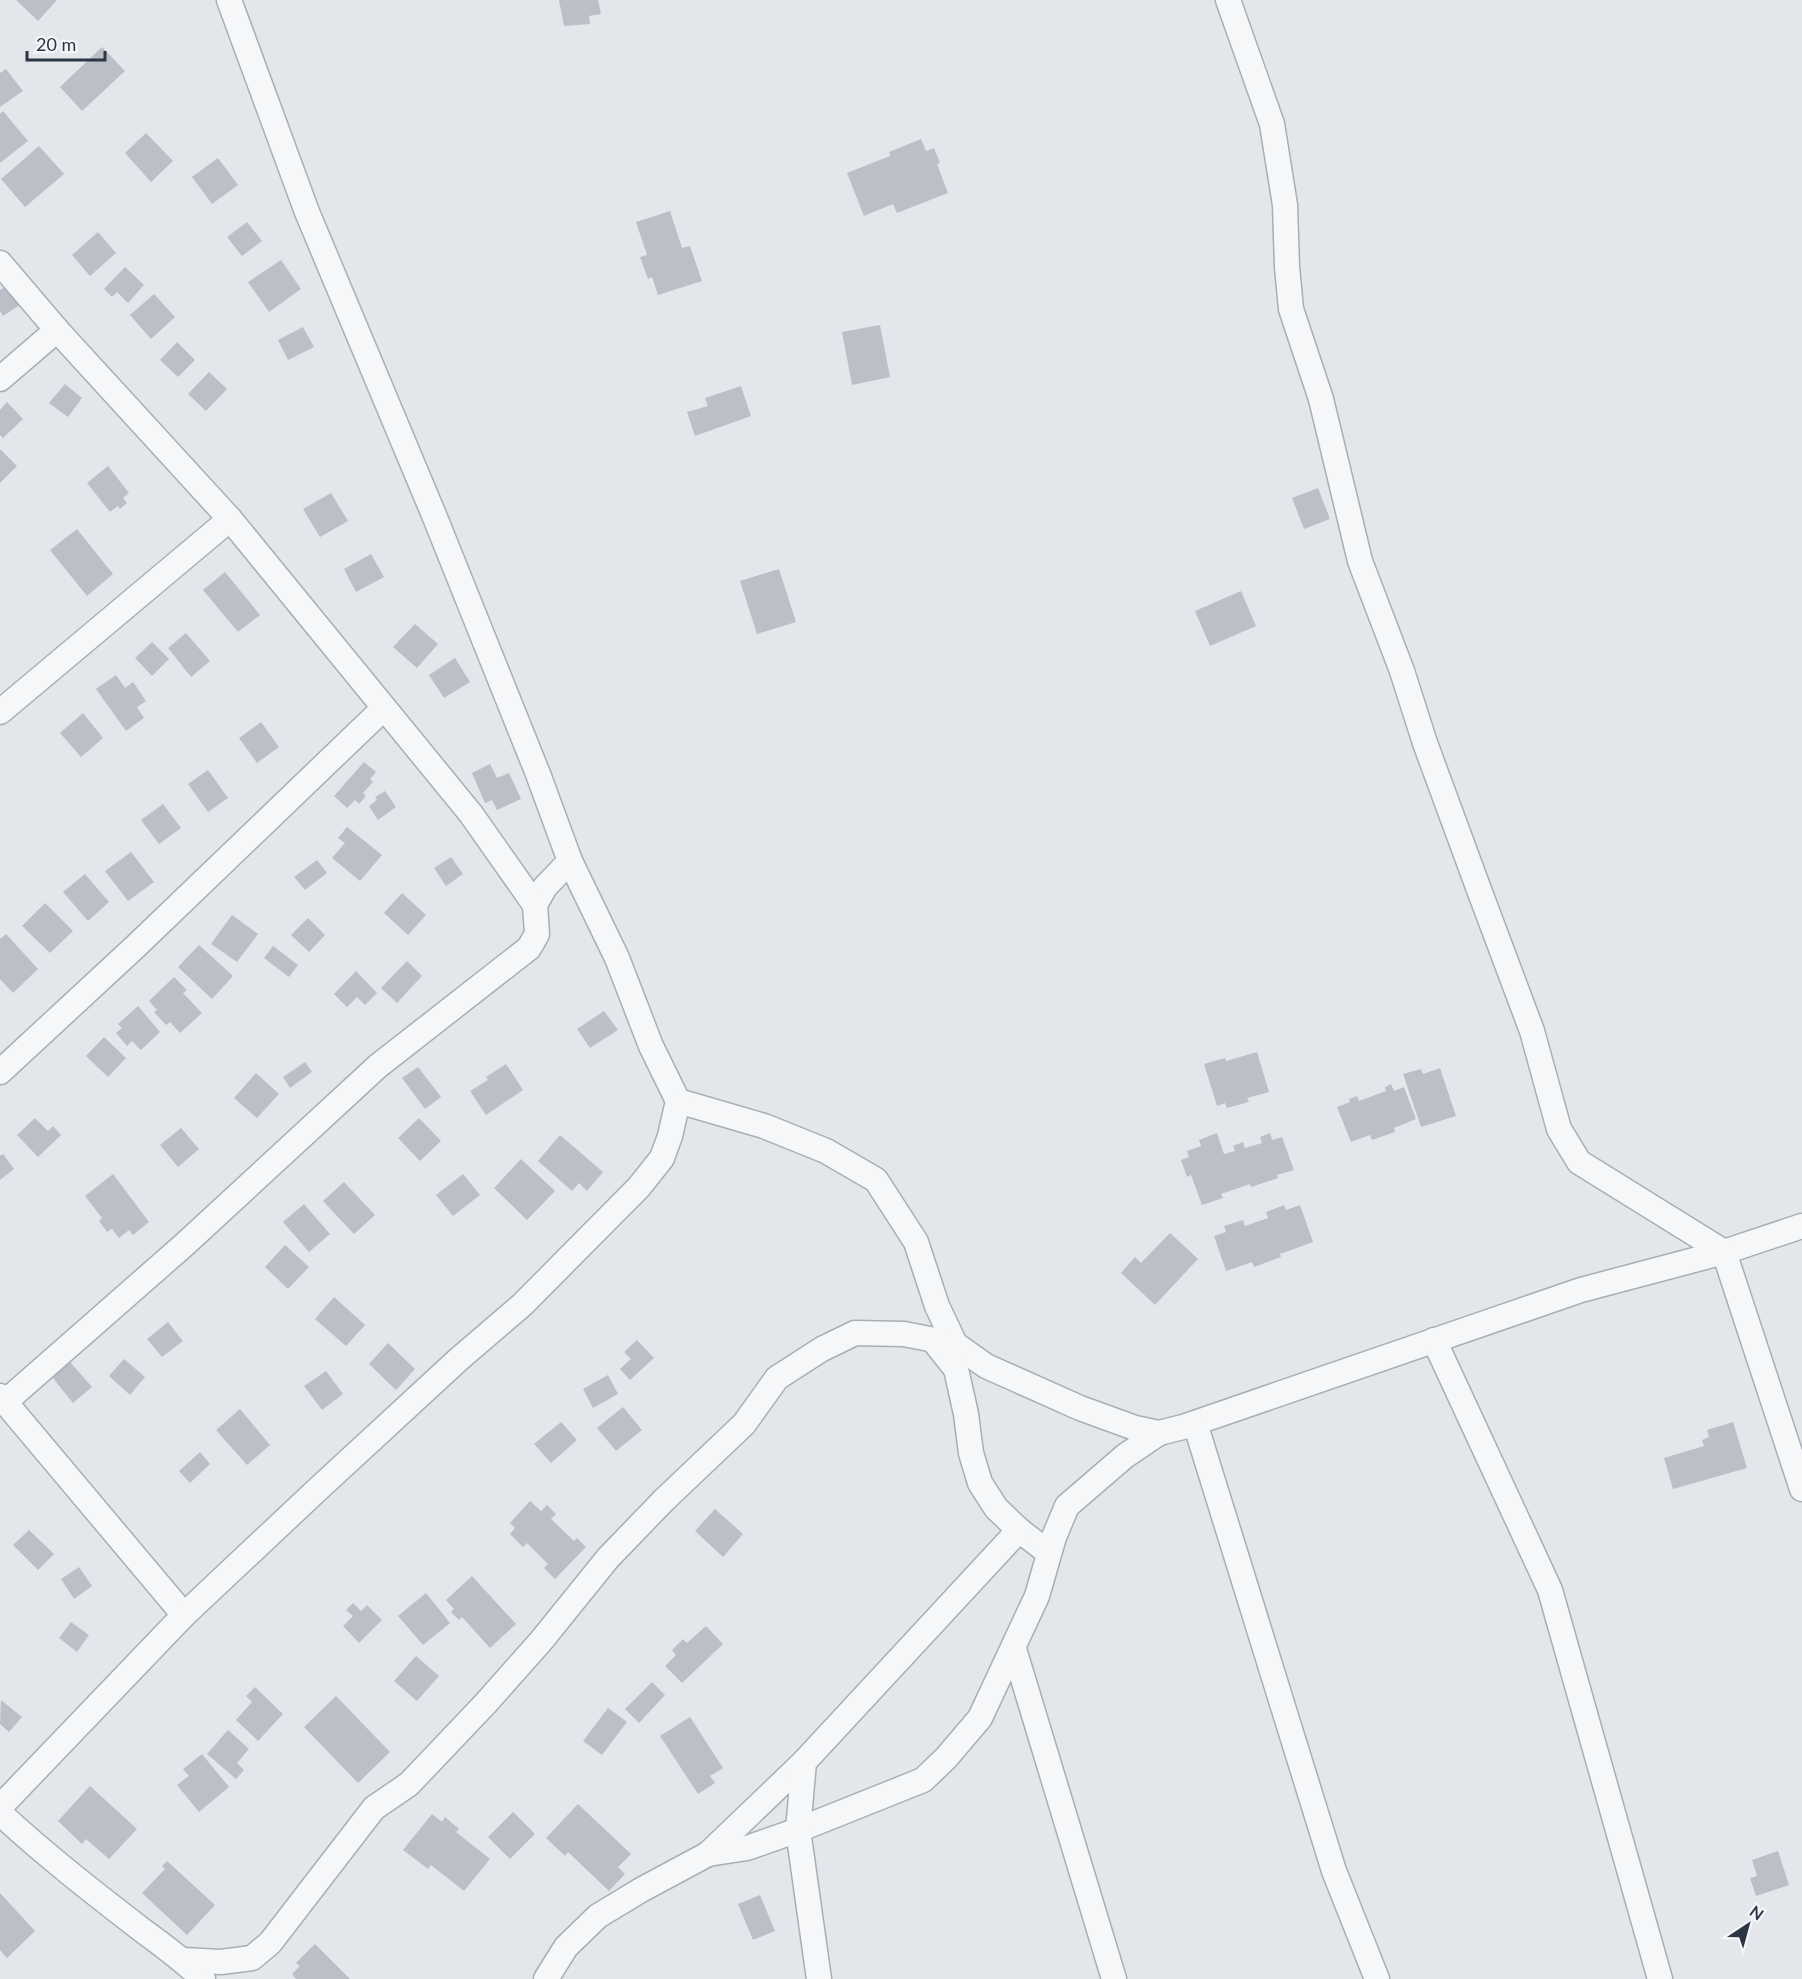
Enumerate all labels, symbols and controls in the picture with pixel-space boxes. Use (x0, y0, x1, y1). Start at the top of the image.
scale bar (27, 24, 105, 62)
text: 20 m (36, 33, 76, 55)
north arrow (1718, 1895, 1778, 1955)
text: N (1747, 1901, 1768, 1924)

